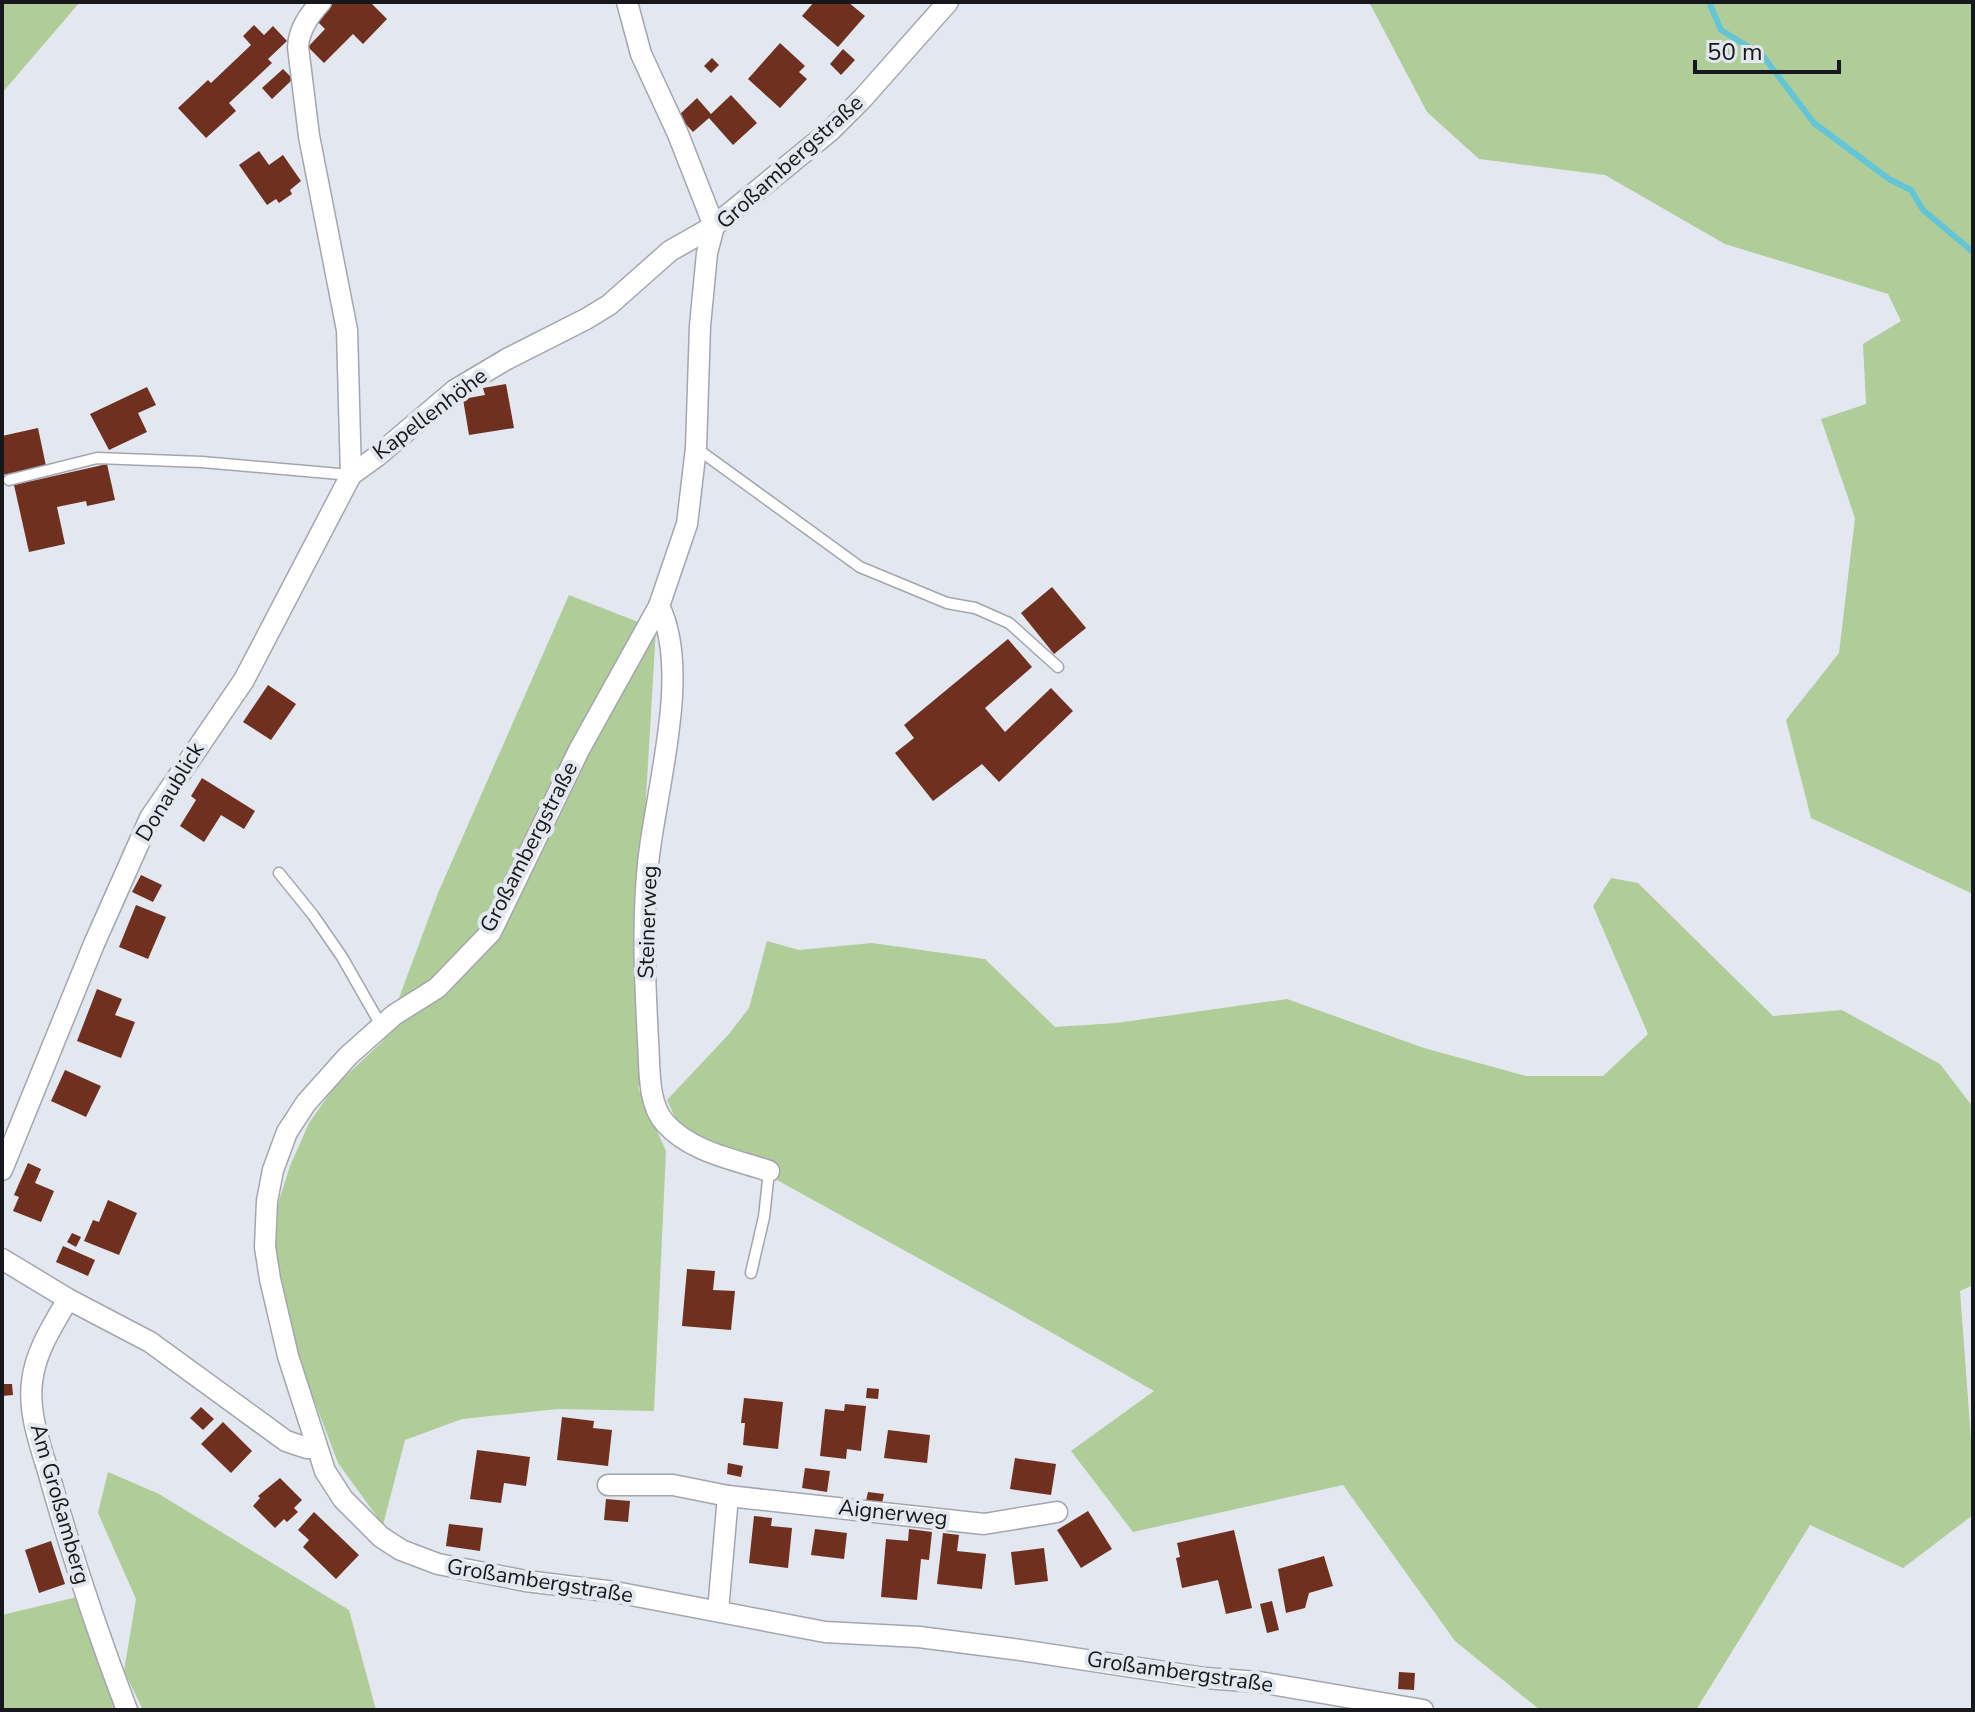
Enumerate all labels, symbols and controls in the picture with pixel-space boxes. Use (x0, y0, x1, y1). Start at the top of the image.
scale bar (1695, 24, 1839, 74)
text: 50 m (1707, 36, 1763, 68)
street label: Großambergstraße (710, 88, 870, 236)
street label: Kapellenhöhe (367, 361, 493, 467)
street label: Donaublick (129, 736, 212, 847)
street label: Großambergstraße (473, 756, 585, 938)
street label: Steinerweg (631, 865, 665, 979)
street label: Am Großamberg (23, 1420, 97, 1588)
street label: Aignerweg (837, 1492, 949, 1534)
street label: Großambergstraße (445, 1551, 635, 1611)
street label: Großambergstraße (1085, 1644, 1275, 1700)

